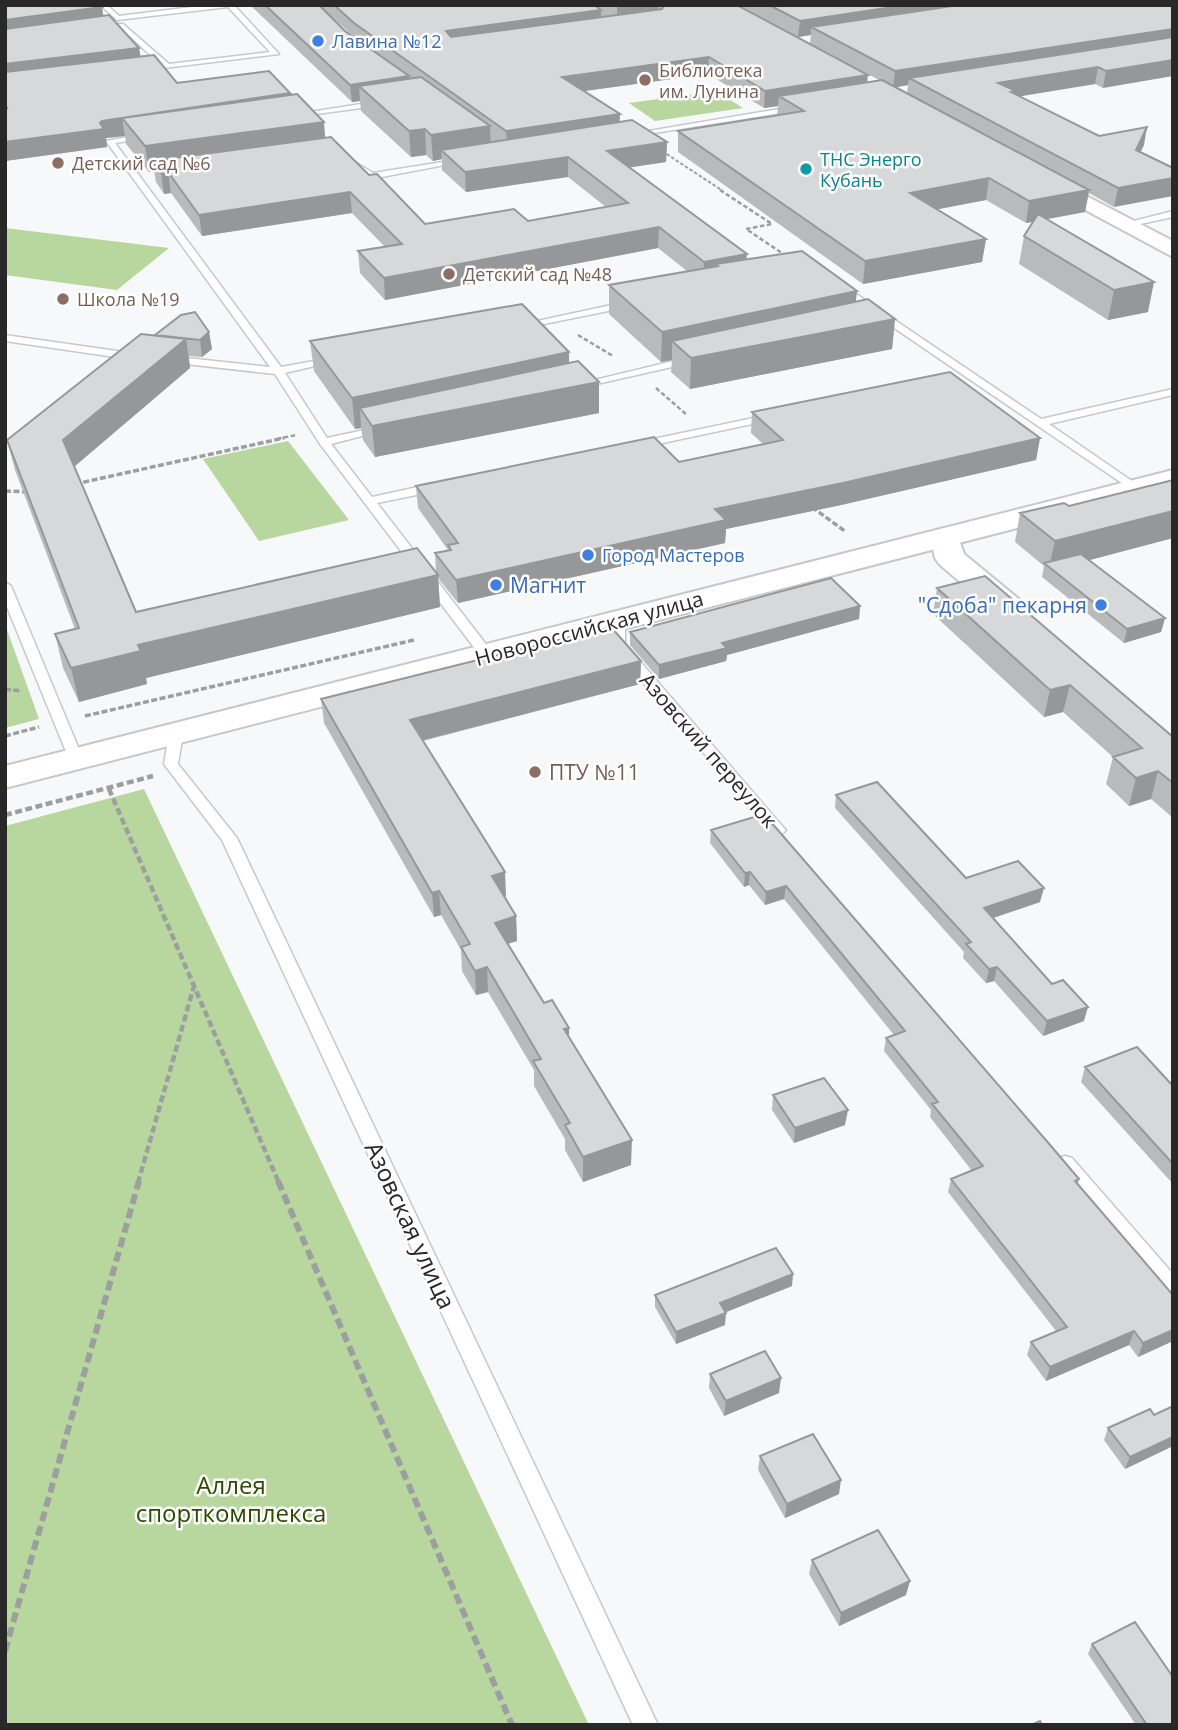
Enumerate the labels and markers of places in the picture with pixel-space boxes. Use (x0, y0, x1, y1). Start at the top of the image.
place label: Лавина №12 (332, 29, 441, 53)
marker: Лавина №12 (310, 33, 326, 49)
place label: Библиотека им. Лунина (659, 58, 763, 103)
marker: Библиотека им. Лунина (637, 72, 653, 88)
place label: ТНС Энерго Кубань (820, 147, 922, 192)
place label: Детский сад №6 (72, 151, 211, 175)
marker: Детский сад №6 (50, 155, 66, 171)
marker: ТНС Энерго Кубань (798, 161, 814, 177)
place label: Детский сад №48 (463, 262, 612, 286)
marker: Детский сад №48 (441, 266, 457, 282)
place label: Школа №19 (77, 287, 180, 311)
marker: Школа №19 (55, 291, 71, 307)
place label: Город Мастеров (602, 543, 745, 567)
marker: Город Мастеров (580, 547, 596, 563)
place label: Магнит (510, 571, 586, 599)
marker: Магнит (488, 577, 504, 593)
place label: "Сдоба" пекарня (918, 591, 1087, 619)
marker: "Сдоба" пекарня (1093, 597, 1109, 613)
place label: ПТУ №11 (549, 758, 640, 786)
marker: ПТУ №11 (527, 764, 543, 780)

